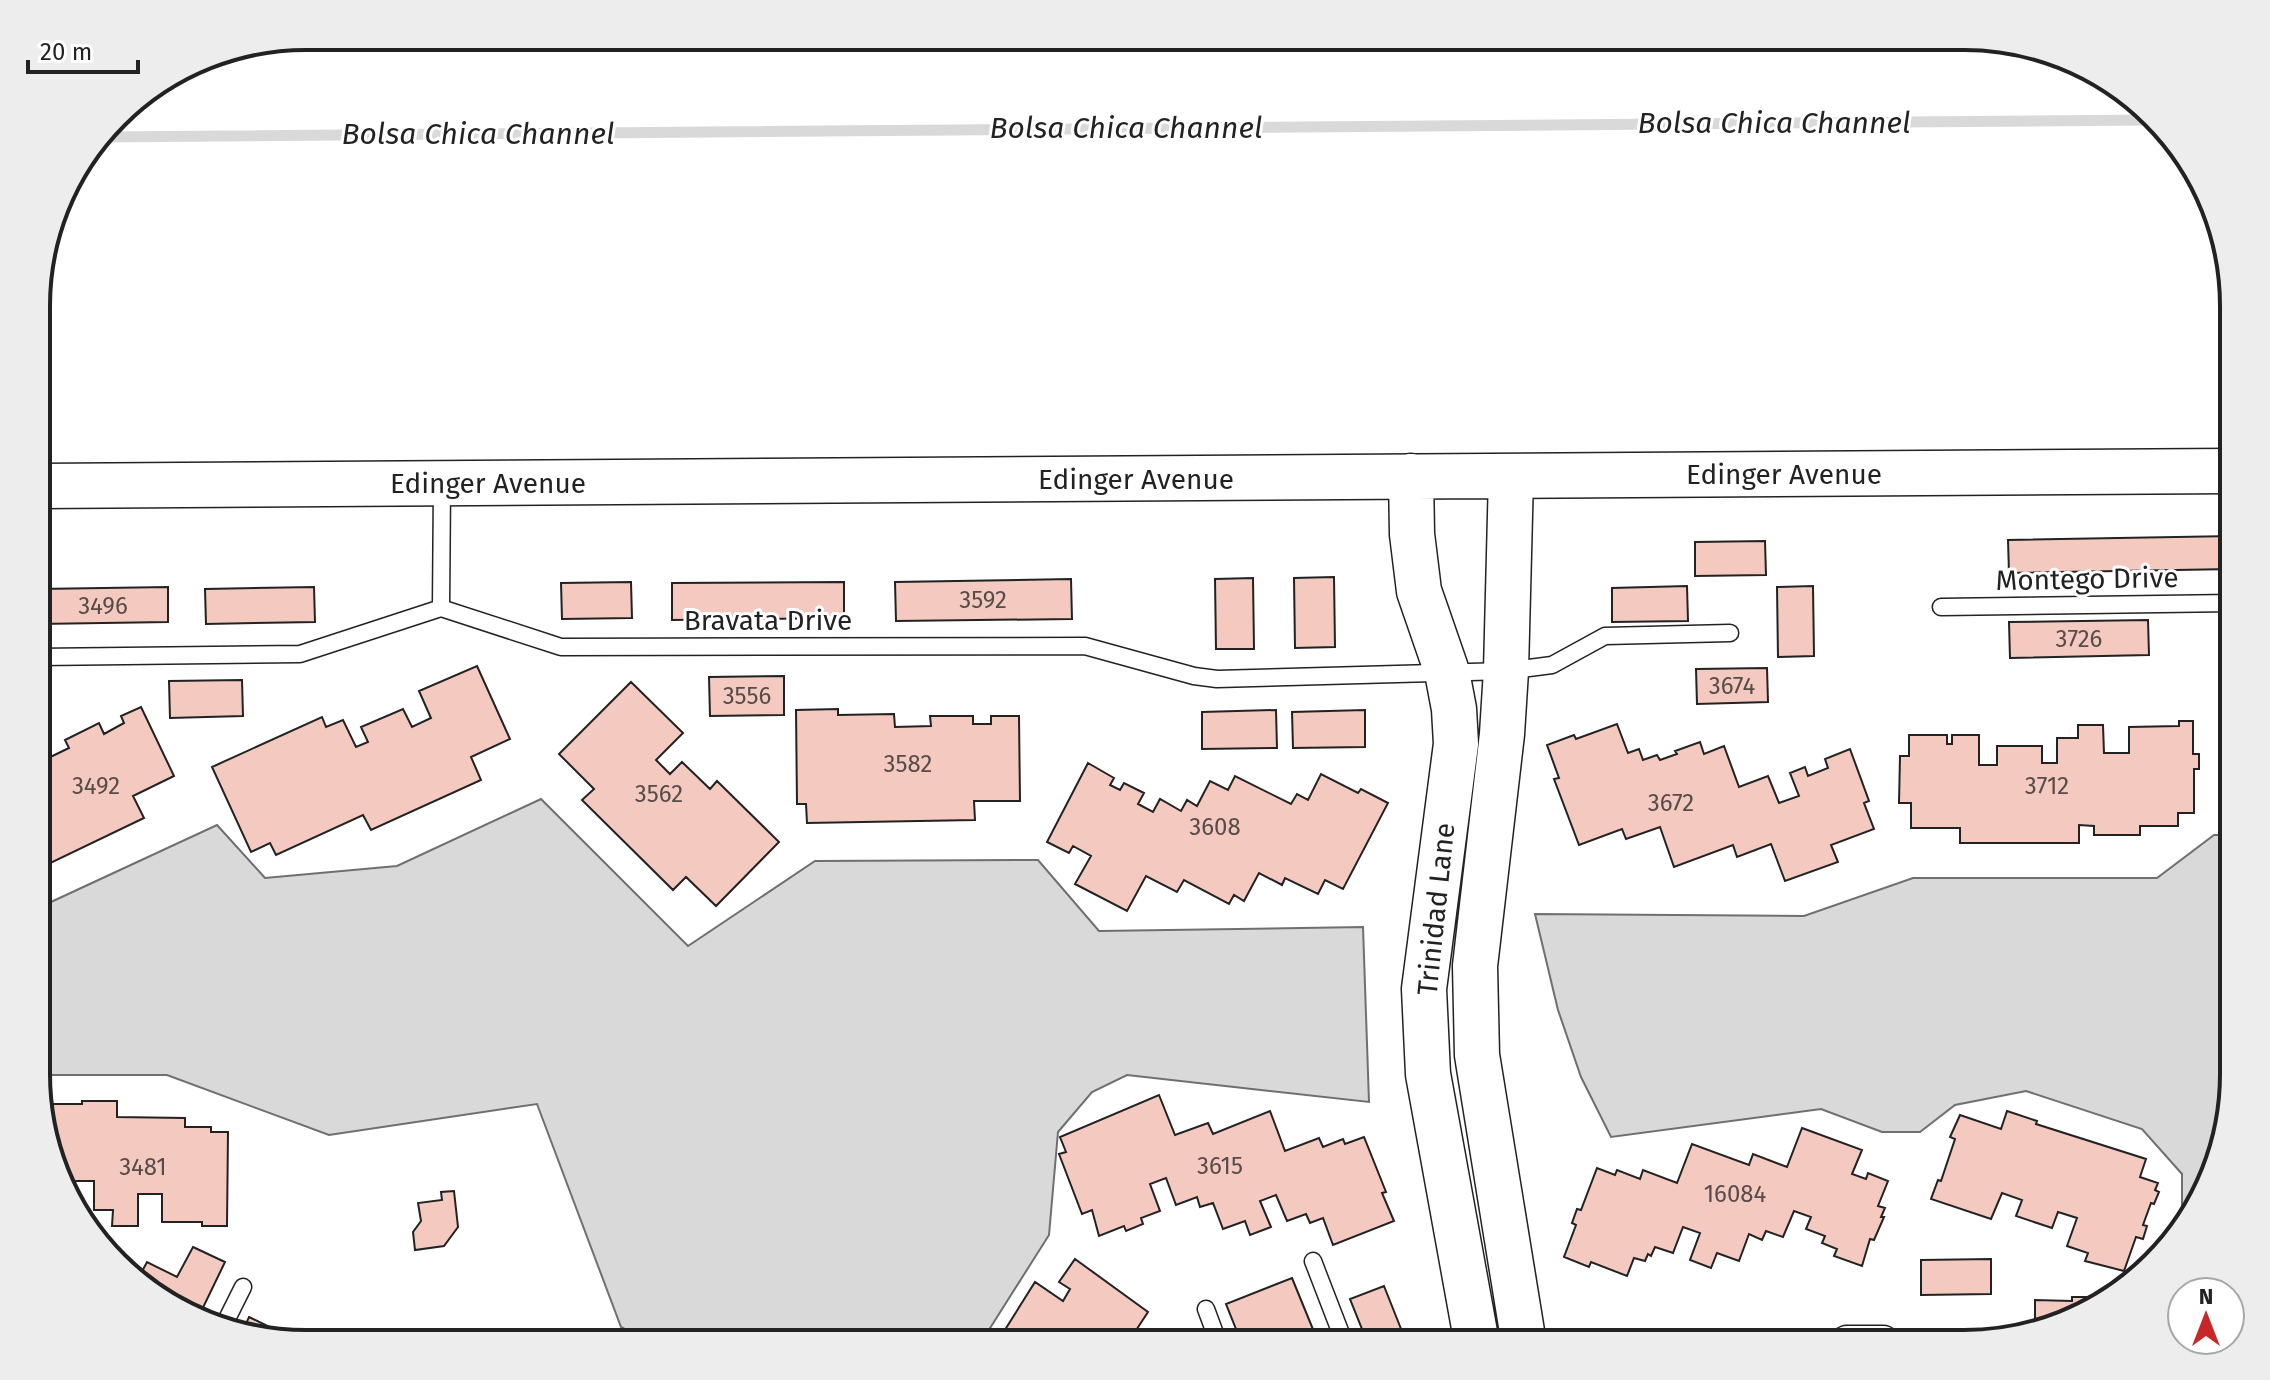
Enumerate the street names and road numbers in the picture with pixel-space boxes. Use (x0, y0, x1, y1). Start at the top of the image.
street label: Edinger Avenue (1686, 458, 1882, 491)
street label: Edinger Avenue (1038, 463, 1234, 496)
street label: Edinger Avenue (390, 467, 586, 500)
street label: Montego Drive (1995, 561, 2179, 597)
street label: Bravata Drive (684, 604, 852, 637)
street label: Trinidad Lane (1411, 821, 1461, 997)

